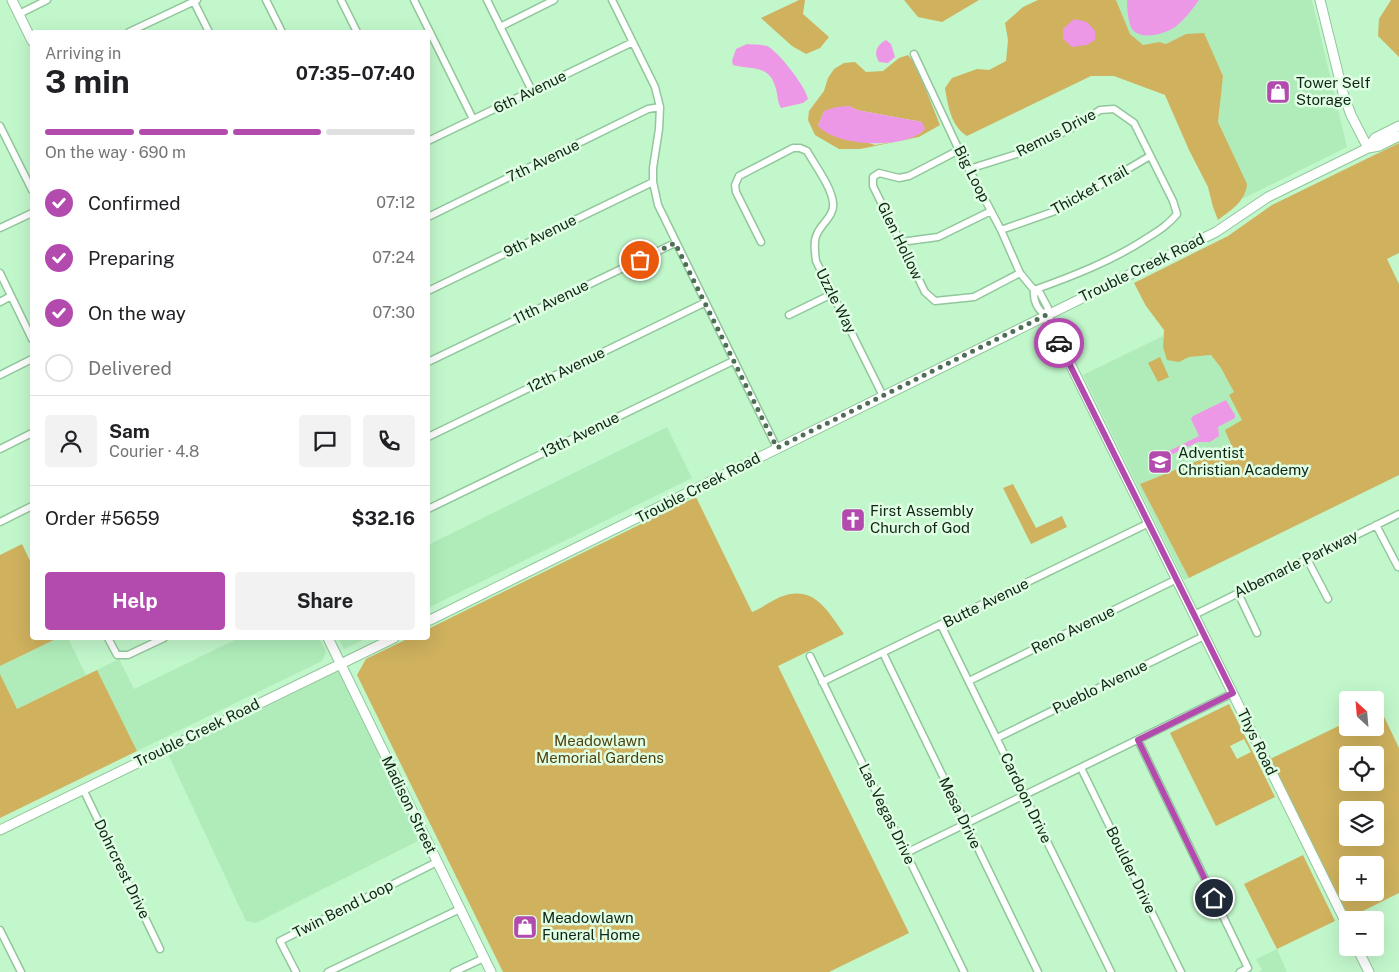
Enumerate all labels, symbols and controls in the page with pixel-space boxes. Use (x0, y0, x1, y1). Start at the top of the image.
text: Arriving in (45, 44, 121, 63)
text: 07:35–07:40 (296, 62, 415, 84)
text: 3 min (45, 63, 130, 100)
street label: 6th Avenue (491, 67, 569, 117)
place label: Tower Self Storage (1296, 74, 1371, 108)
shop icon: Tower Self Storage (1265, 79, 1291, 105)
street label: Remus Drive (1013, 105, 1098, 160)
street label: 7th Avenue (504, 136, 582, 185)
text: On the way · 690 m (45, 143, 186, 162)
street label: Big Loop (951, 143, 994, 205)
street label: Thicket Trail (1048, 161, 1131, 218)
icon: check (45, 189, 73, 217)
text: Confirmed (88, 192, 181, 214)
text: 07:12 (376, 193, 415, 212)
street label: Glen Hollow (874, 199, 927, 283)
street label: 9th Avenue (501, 211, 579, 261)
street label: Trouble Creek Road (1076, 230, 1207, 305)
pin (619, 239, 661, 281)
icon: check (45, 244, 73, 272)
icon: bag (626, 246, 654, 274)
text: Preparing (88, 247, 175, 269)
text: 07:24 (372, 248, 415, 267)
street label: Uzzle Way (813, 265, 860, 336)
street label: 11th Avenue (510, 276, 591, 327)
icon: check (45, 299, 73, 327)
text: On the way (88, 302, 186, 324)
text: 07:30 (373, 303, 415, 322)
courier (1034, 318, 1084, 368)
icon: car (1045, 329, 1073, 357)
street label: 12th Avenue (524, 343, 608, 396)
text: Delivered (88, 357, 172, 379)
street label: 13th Avenue (538, 408, 622, 461)
button: person (45, 415, 97, 467)
button: chat (299, 415, 351, 467)
button: phone (363, 415, 415, 467)
text: Sam (109, 420, 150, 442)
text: Courier · 4.8 (109, 442, 199, 461)
place label: Adventist Christian Academy (1178, 444, 1309, 478)
street label: Trouble Creek Road (633, 449, 763, 526)
school or university icon: Adventist Christian Academy (1147, 449, 1173, 475)
place label: First Assembly Church of God (870, 502, 974, 536)
text: Order #5659 (45, 507, 160, 529)
text: $32.16 (352, 507, 415, 529)
church icon: First Assembly Church of God (840, 507, 866, 533)
street label: Albemarle Parkway (1231, 526, 1360, 601)
button: Help (45, 572, 225, 630)
button: Share (235, 572, 415, 630)
street label: Butte Avenue (940, 575, 1031, 631)
street label: Reno Avenue (1028, 602, 1117, 657)
street label: Pueblo Avenue (1050, 656, 1150, 717)
north arrow (1339, 691, 1384, 736)
map controls (1339, 691, 1384, 956)
street label: Trouble Creek Road (131, 695, 262, 770)
street label: Thys Road (1234, 706, 1281, 778)
park label: Meadowlawn Memorial Gardens (536, 732, 664, 766)
button: locate (1339, 746, 1384, 791)
street label: Cardoon Drive (997, 750, 1056, 846)
street label: Madison Street (378, 753, 440, 856)
street label: Las Vegas Drive (856, 761, 919, 867)
street label: Mesa Drive (936, 774, 985, 851)
button: layers (1339, 801, 1384, 846)
street label: Dohrcrest Drive (91, 816, 154, 921)
street label: Boulder Drive (1103, 824, 1160, 916)
button: + (1339, 856, 1384, 901)
street label: Twin Bend Loop (290, 876, 396, 941)
pin (1193, 877, 1235, 919)
icon: home (1200, 884, 1228, 912)
place label: Meadowlawn Funeral Home (542, 909, 640, 943)
button: − (1339, 911, 1384, 956)
shop icon: Meadowlawn Funeral Home (512, 914, 538, 940)

